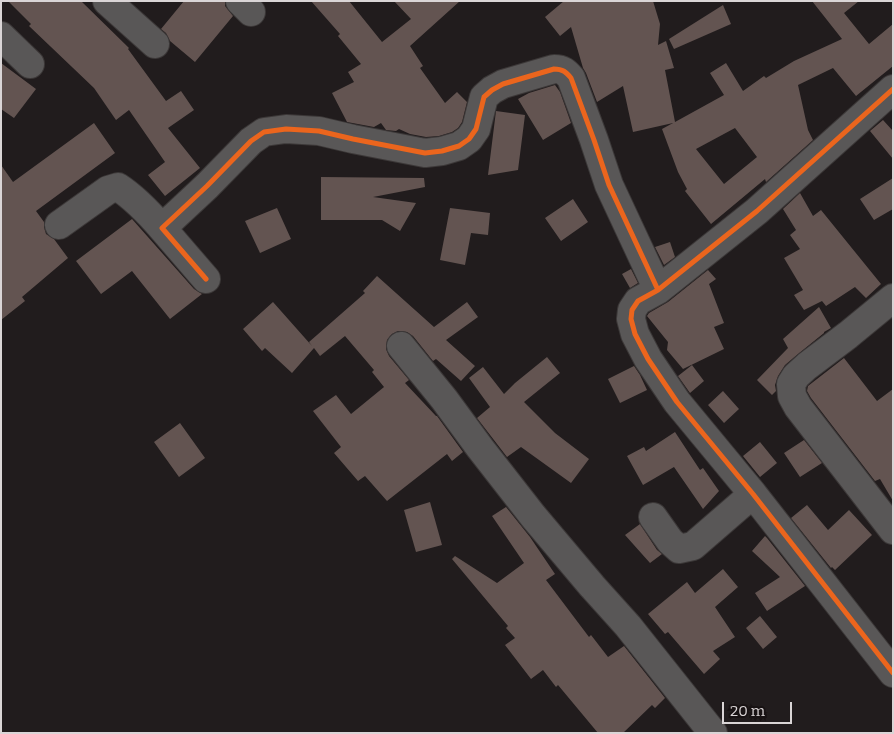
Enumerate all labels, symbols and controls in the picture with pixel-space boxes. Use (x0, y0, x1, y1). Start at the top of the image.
scale bar (724, 692, 794, 724)
text: 20 m (730, 702, 765, 720)

